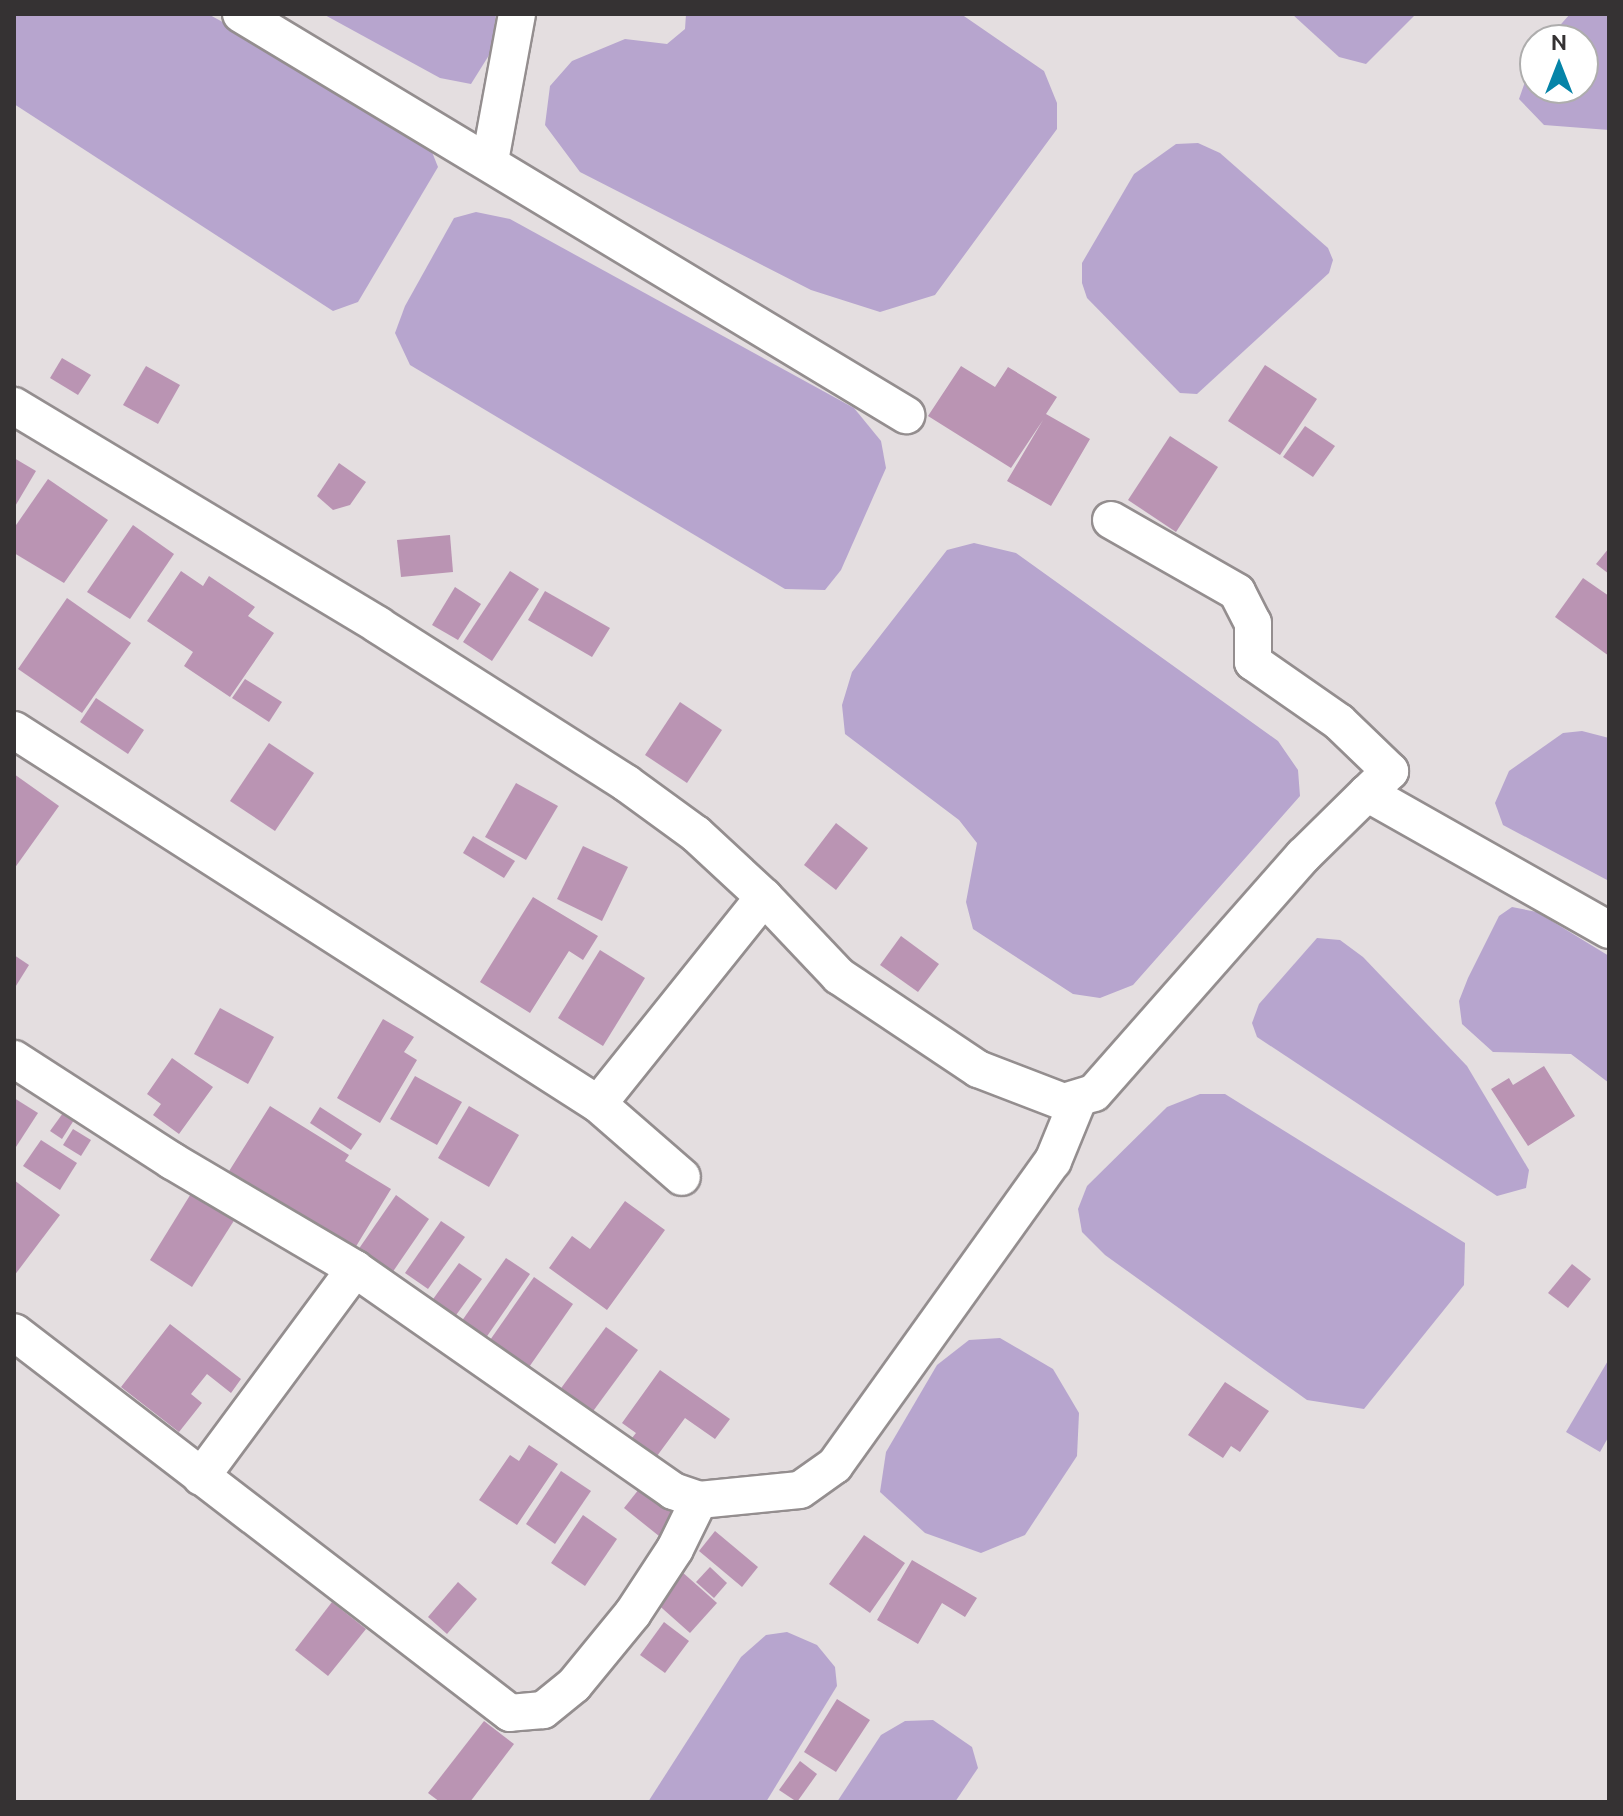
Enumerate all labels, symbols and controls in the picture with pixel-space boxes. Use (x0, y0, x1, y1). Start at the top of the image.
north arrow (1519, 24, 1599, 104)
text: N (1551, 29, 1567, 54)

